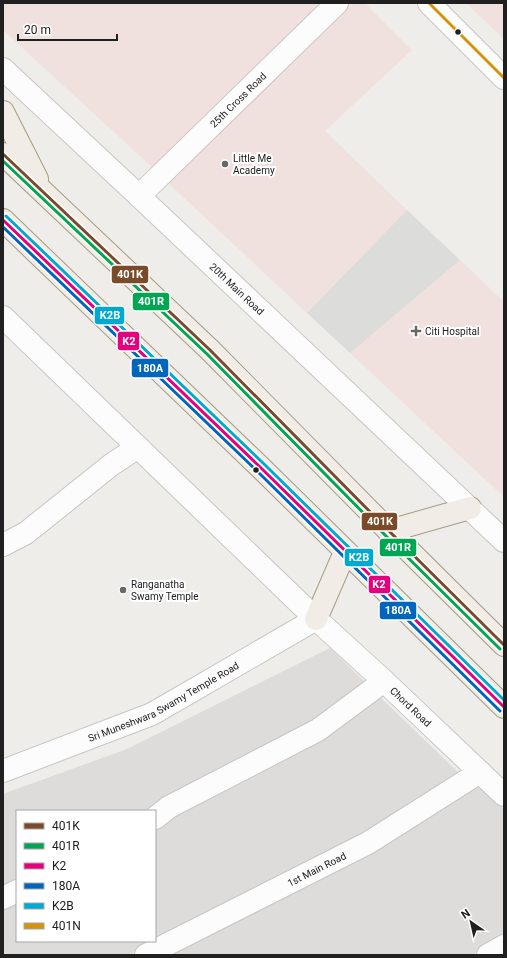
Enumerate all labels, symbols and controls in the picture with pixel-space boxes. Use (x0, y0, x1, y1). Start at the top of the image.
scale bar (18, 16, 117, 42)
text: 20 m (24, 23, 51, 37)
unlabelled marker (453, 27, 463, 37)
street label: 25th Cross Road (208, 70, 268, 130)
place label: Little Me Academy (233, 153, 275, 176)
marker: Little Me Academy (220, 159, 230, 169)
street label: 20th Main Road (207, 261, 266, 317)
line badge: 401K (111, 265, 149, 284)
text: 401K (117, 268, 144, 281)
line badge: 401R (132, 292, 170, 311)
text: 401R (138, 295, 164, 308)
line badge: K2B (94, 306, 125, 325)
text: K2B (100, 309, 120, 322)
marker: Citi Hospital (410, 325, 422, 337)
place label: Citi Hospital (425, 326, 479, 337)
line badge: K2 (117, 331, 140, 351)
text: K2 (122, 335, 136, 348)
line badge: 180A (131, 358, 169, 378)
text: 180A (137, 362, 164, 375)
unlabelled marker (251, 465, 261, 475)
line badge: 401K (361, 512, 398, 531)
text: 401K (367, 515, 394, 528)
line badge: 401R (379, 538, 417, 557)
text: 401R (385, 541, 411, 554)
line badge: K2B (344, 548, 374, 567)
text: K2B (349, 551, 369, 564)
line badge: K2 (368, 575, 391, 594)
text: K2 (372, 578, 386, 591)
place label: Ranganatha Swamy Temple (131, 579, 199, 602)
marker: Ranganatha Swamy Temple (118, 585, 128, 595)
line badge: 180A (379, 601, 417, 620)
text: 180A (385, 604, 412, 617)
street label: Sri Muneshwara Swamy Temple Road (87, 660, 241, 744)
street label: Chord Road (388, 685, 433, 729)
legend (16, 810, 156, 942)
text: 401K (52, 819, 80, 833)
text: 401R (52, 839, 80, 853)
street label: 1st Main Road (286, 850, 348, 889)
text: K2 (52, 859, 67, 873)
text: 180A (52, 879, 80, 893)
text: K2B (52, 899, 74, 913)
north arrow (451, 902, 491, 942)
text: N (459, 906, 473, 922)
text: 401N (52, 919, 81, 933)

